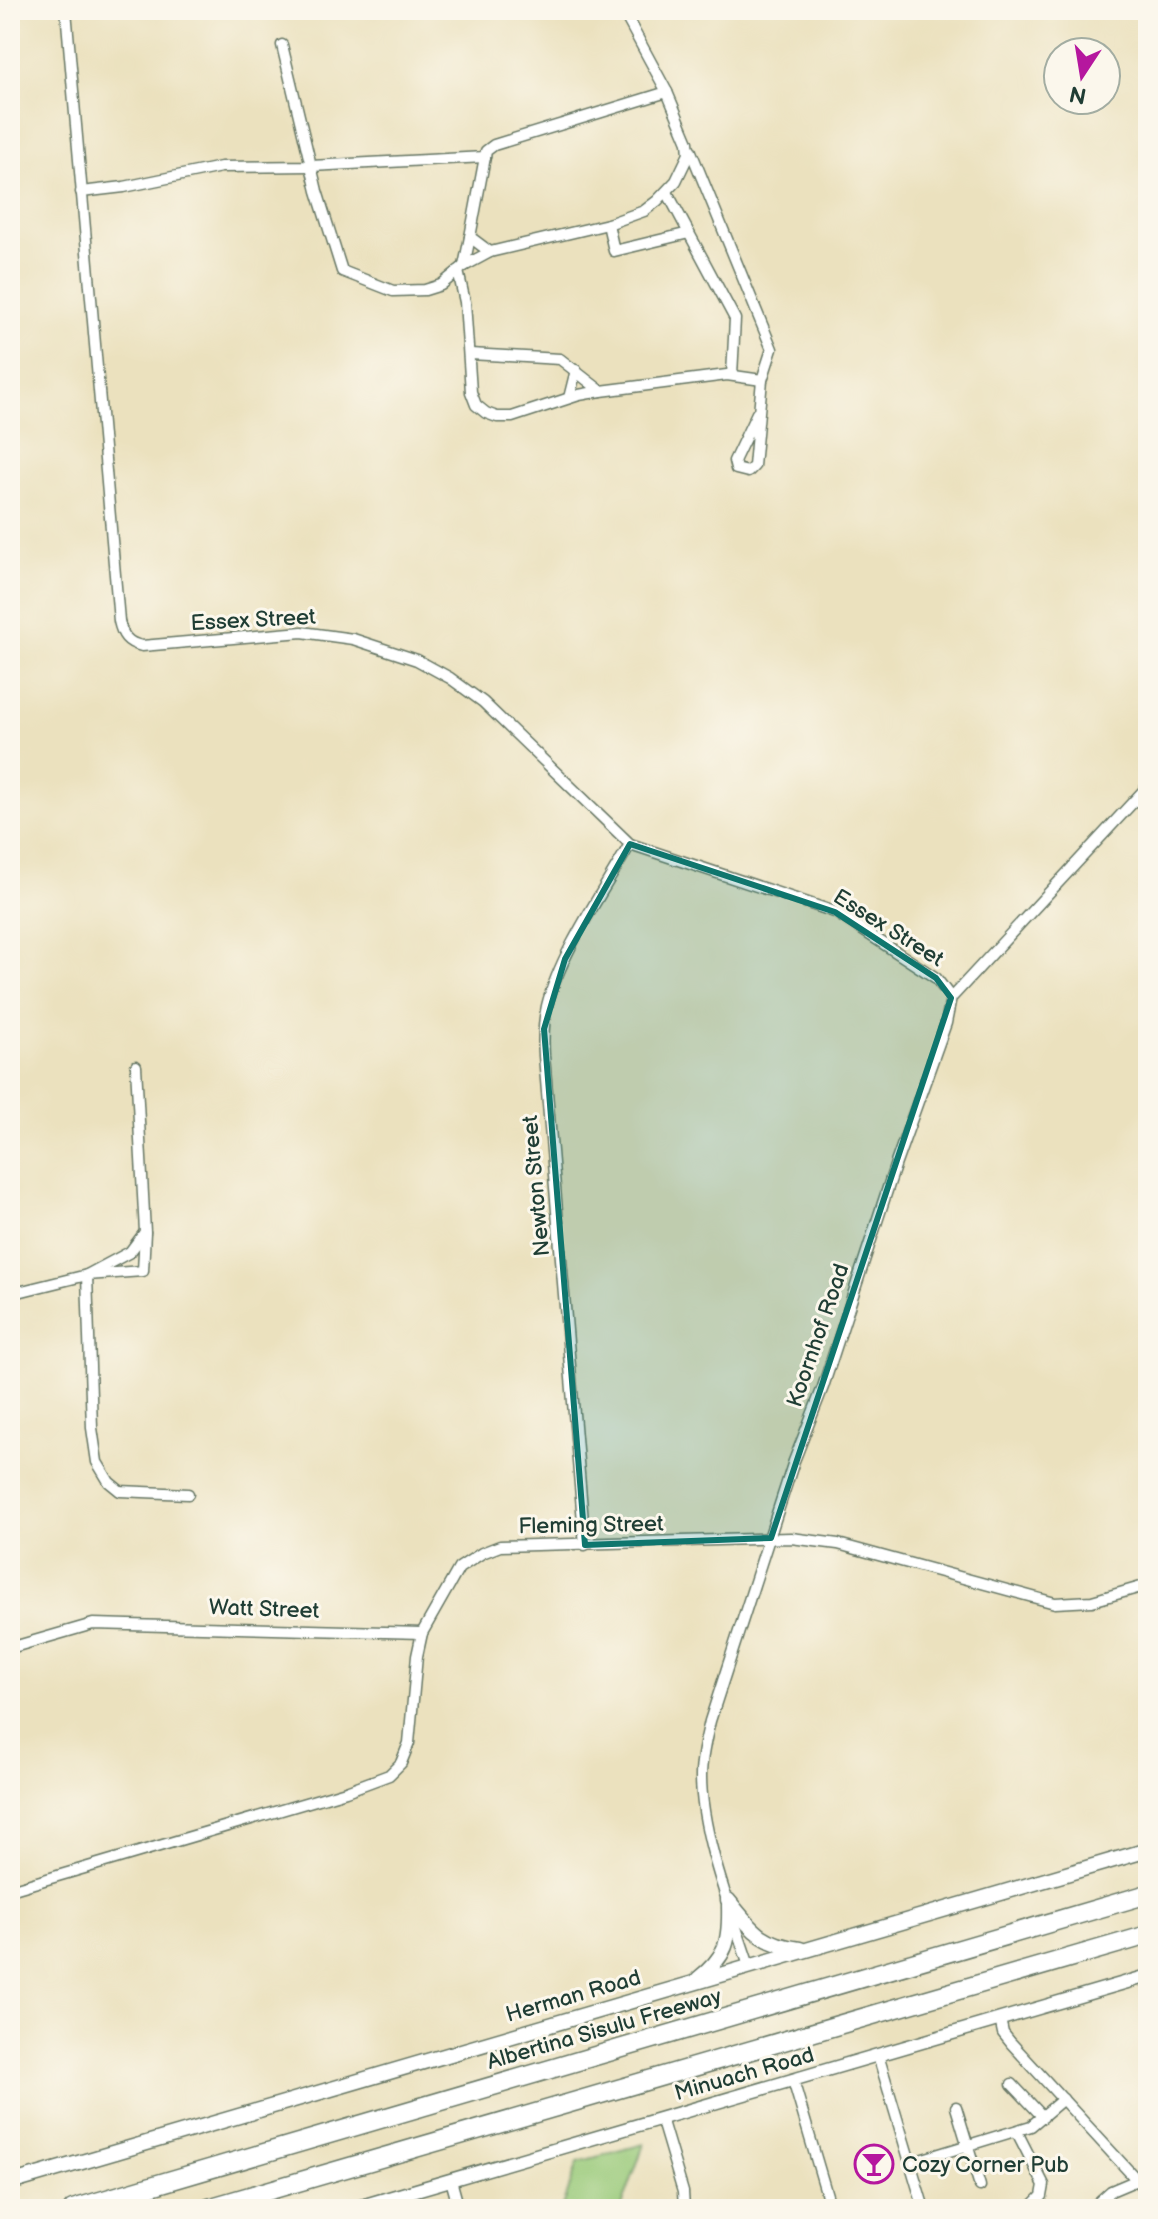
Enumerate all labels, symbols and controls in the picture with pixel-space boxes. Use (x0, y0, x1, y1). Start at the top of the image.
north arrow (1042, 36, 1122, 116)
text: N (1067, 79, 1089, 109)
street label: Essex Street (190, 604, 317, 637)
street label: Essex Street (828, 884, 949, 973)
street label: Newton Street (517, 1114, 556, 1257)
street label: Koornhof Road (781, 1260, 856, 1411)
street label: Fleming Street (518, 1511, 664, 1540)
street label: Watt Street (208, 1594, 320, 1625)
street label: Herman Road (503, 1964, 644, 2029)
street label: Albertina Sisulu Freeway (484, 1983, 725, 2076)
street label: Minuach Road (671, 2042, 817, 2107)
bar icon: Cozy Corner Pub (853, 2143, 895, 2185)
place label: Cozy Corner Pub (902, 2152, 1069, 2179)

